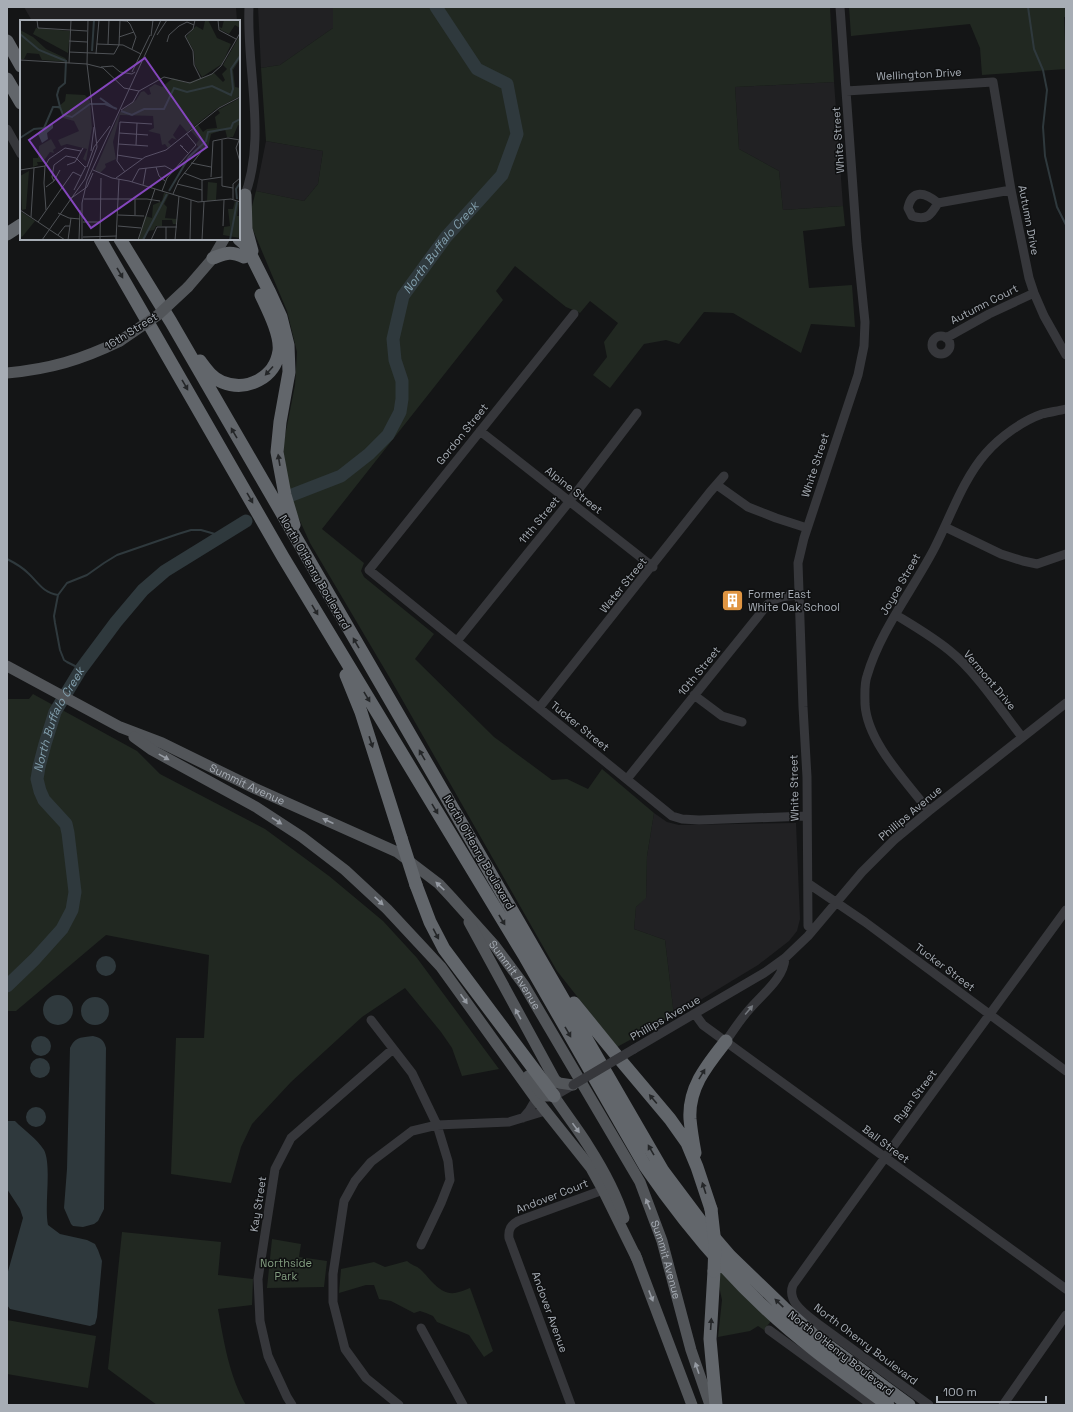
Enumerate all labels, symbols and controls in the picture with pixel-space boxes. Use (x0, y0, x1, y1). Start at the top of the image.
inset map (20, 20, 240, 240)
street label: Wellington Drive (876, 65, 962, 83)
street label: White Street (829, 106, 847, 174)
street label: Autumn Drive (1015, 184, 1043, 256)
water label: North Buffalo Creek (399, 197, 483, 297)
one-way arrow (116, 267, 123, 279)
street label: Autumn Court (948, 281, 1020, 327)
street label: 16th Street (102, 309, 160, 353)
one-way arrow (265, 366, 274, 375)
one-way arrow (182, 379, 188, 391)
street label: Gordon Street (433, 400, 491, 468)
one-way arrow (231, 427, 238, 439)
street label: White Street (798, 431, 832, 499)
one-way arrow (276, 454, 282, 466)
street label: Alpine Street (542, 463, 606, 517)
one-way arrow (246, 492, 253, 504)
street label: 11th Street (515, 493, 563, 547)
street label: North O'Henry Boulevard (276, 512, 354, 632)
street label: Joyce Street (877, 550, 923, 618)
street label: Water Street (596, 554, 650, 616)
building icon: Former East White Oak School (719, 587, 745, 613)
place label: Former East White Oak School (748, 587, 840, 614)
one-way arrow (311, 605, 319, 615)
one-way arrow (353, 637, 360, 649)
street label: 10th Street (675, 643, 723, 699)
street label: Vermont Drive (961, 647, 1019, 713)
water label: North Buffalo Creek (30, 663, 89, 773)
one-way arrow (364, 691, 371, 703)
street label: Tucker Street (548, 698, 612, 754)
one-way arrow (368, 736, 374, 748)
one-way arrow (419, 749, 426, 761)
one-way arrow (158, 753, 170, 760)
street label: White Street (786, 754, 802, 822)
street label: Summit Avenue (207, 760, 287, 808)
street label: Phillips Avenue (875, 782, 945, 844)
street label: North O'Henry Boulevard (440, 792, 518, 912)
one-way arrow (431, 803, 438, 815)
one-way arrow (272, 817, 282, 825)
one-way arrow (323, 818, 334, 824)
one-way arrow (435, 881, 445, 890)
one-way arrow (374, 896, 384, 906)
one-way arrow (498, 914, 505, 926)
one-way arrow (433, 928, 439, 939)
street label: Summit Avenue (486, 937, 544, 1012)
street label: Tucker Street (912, 940, 978, 994)
street label: Phillips Avenue (627, 992, 703, 1044)
one-way arrow (460, 994, 468, 1004)
one-way arrow (745, 1005, 754, 1015)
one-way arrow (515, 1008, 522, 1020)
one-way arrow (564, 1026, 571, 1038)
street label: Ryan Street (890, 1067, 940, 1125)
one-way arrow (698, 1068, 705, 1080)
one-way arrow (649, 1094, 658, 1104)
street label: Ball Street (860, 1122, 912, 1166)
one-way arrow (572, 1123, 580, 1134)
one-way arrow (648, 1144, 655, 1156)
street label: Kay Street (247, 1175, 269, 1233)
street label: Andover Court (514, 1176, 590, 1216)
one-way arrow (700, 1181, 706, 1193)
one-way arrow (645, 1197, 651, 1209)
street label: Summit Avenue (648, 1218, 684, 1301)
park label: Northside Park (260, 1256, 312, 1283)
street label: Andover Avenue (529, 1270, 571, 1354)
one-way arrow (648, 1290, 654, 1302)
one-way arrow (774, 1299, 784, 1308)
street label: North Ohenry Boulevard (811, 1300, 921, 1388)
street label: North O'Henry Boulevard (785, 1307, 897, 1399)
one-way arrow (707, 1318, 714, 1330)
one-way arrow (694, 1362, 700, 1374)
scale bar (937, 1378, 1046, 1404)
text: 100 m (943, 1384, 977, 1400)

